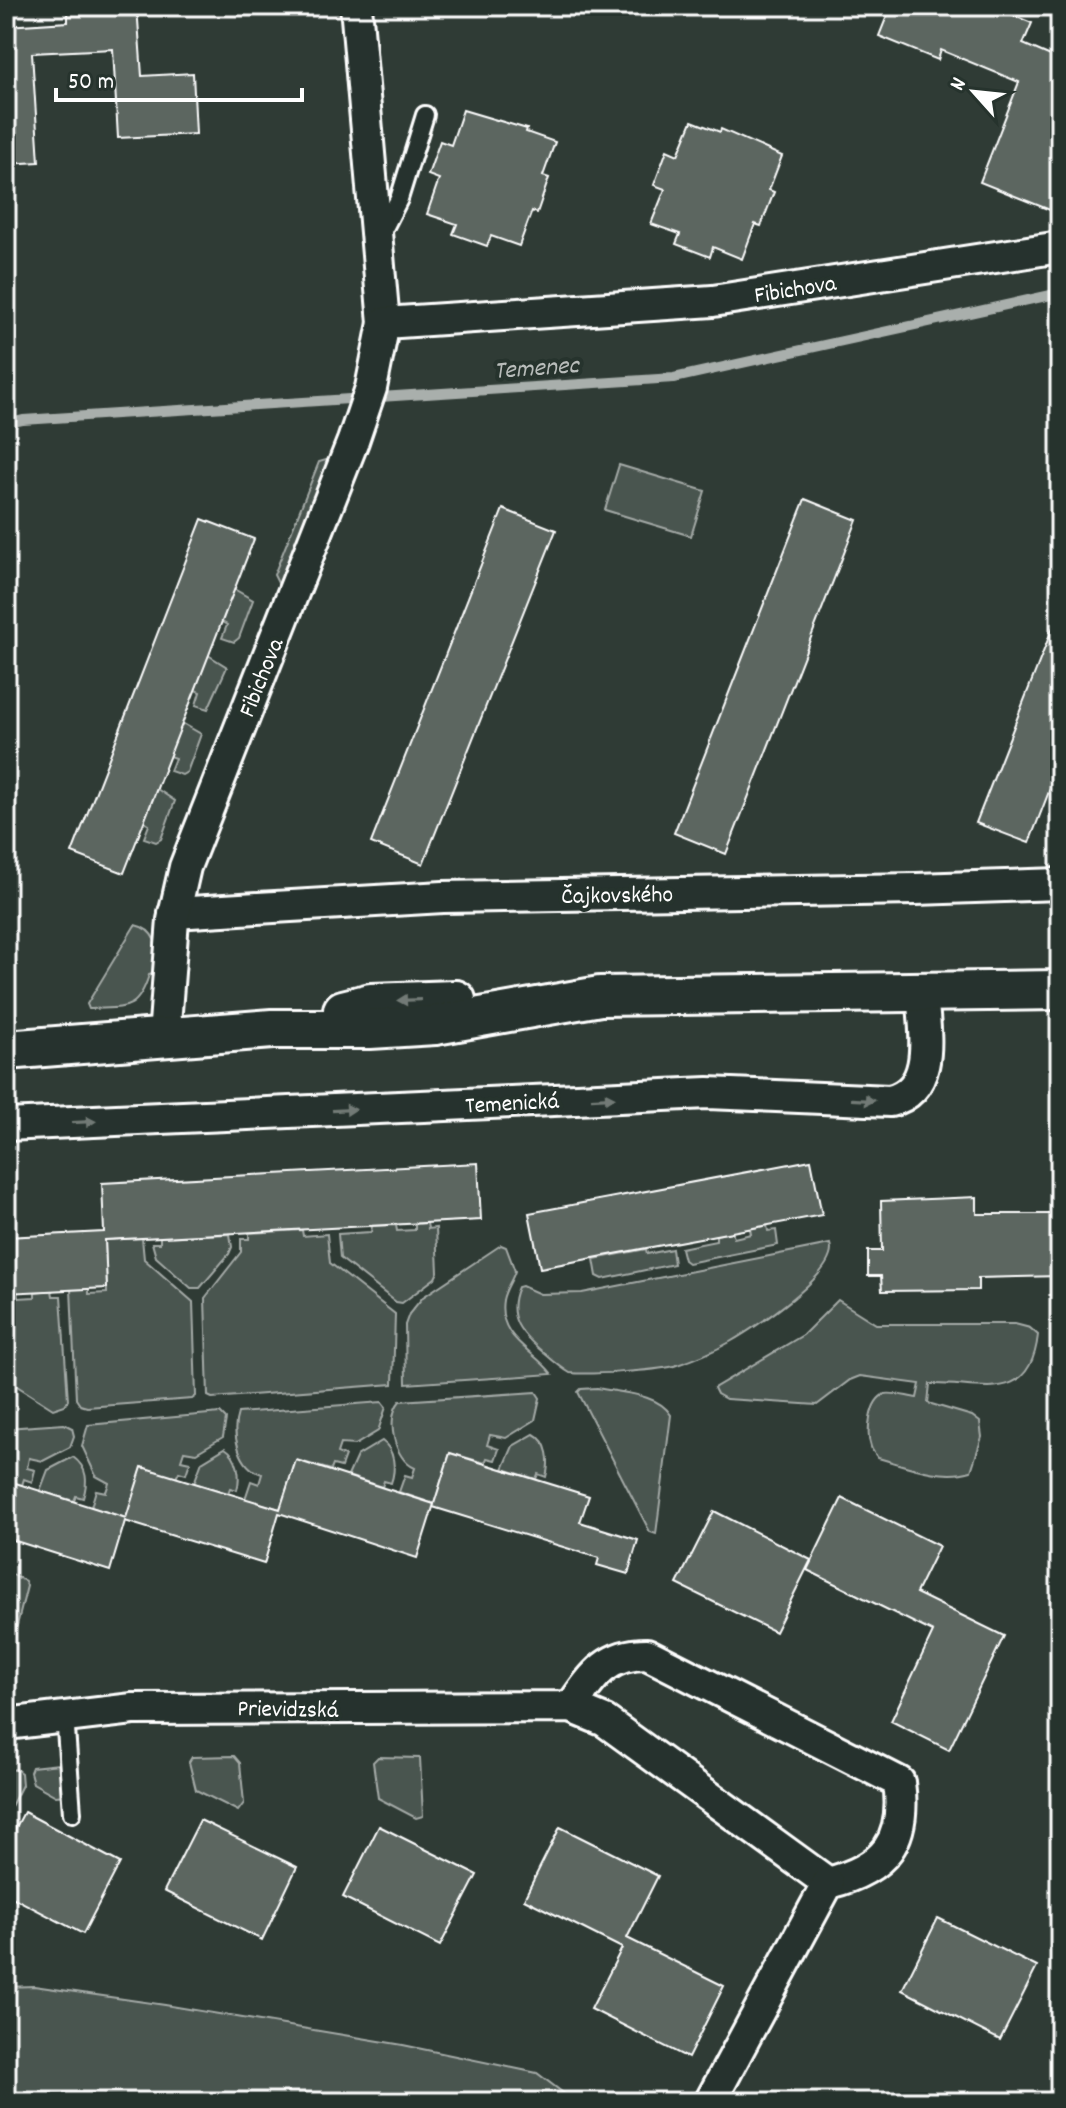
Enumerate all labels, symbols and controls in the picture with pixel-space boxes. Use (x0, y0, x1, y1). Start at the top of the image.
scale bar (56, 52, 302, 102)
north arrow (934, 52, 1014, 132)
text: 50 m (68, 66, 114, 100)
text: N (943, 73, 976, 96)
street label: Fibichova (752, 268, 840, 314)
water label: Temenec (493, 348, 581, 391)
street label: Fibichova (232, 633, 294, 723)
street label: Čajkovského (561, 879, 673, 915)
one-way arrow (396, 994, 421, 1007)
street label: Temenická (464, 1086, 560, 1124)
one-way arrow (591, 1091, 616, 1104)
one-way arrow (851, 1094, 876, 1107)
one-way arrow (332, 1103, 357, 1116)
one-way arrow (72, 1115, 97, 1128)
street label: Prievidzská (237, 1693, 339, 1729)

